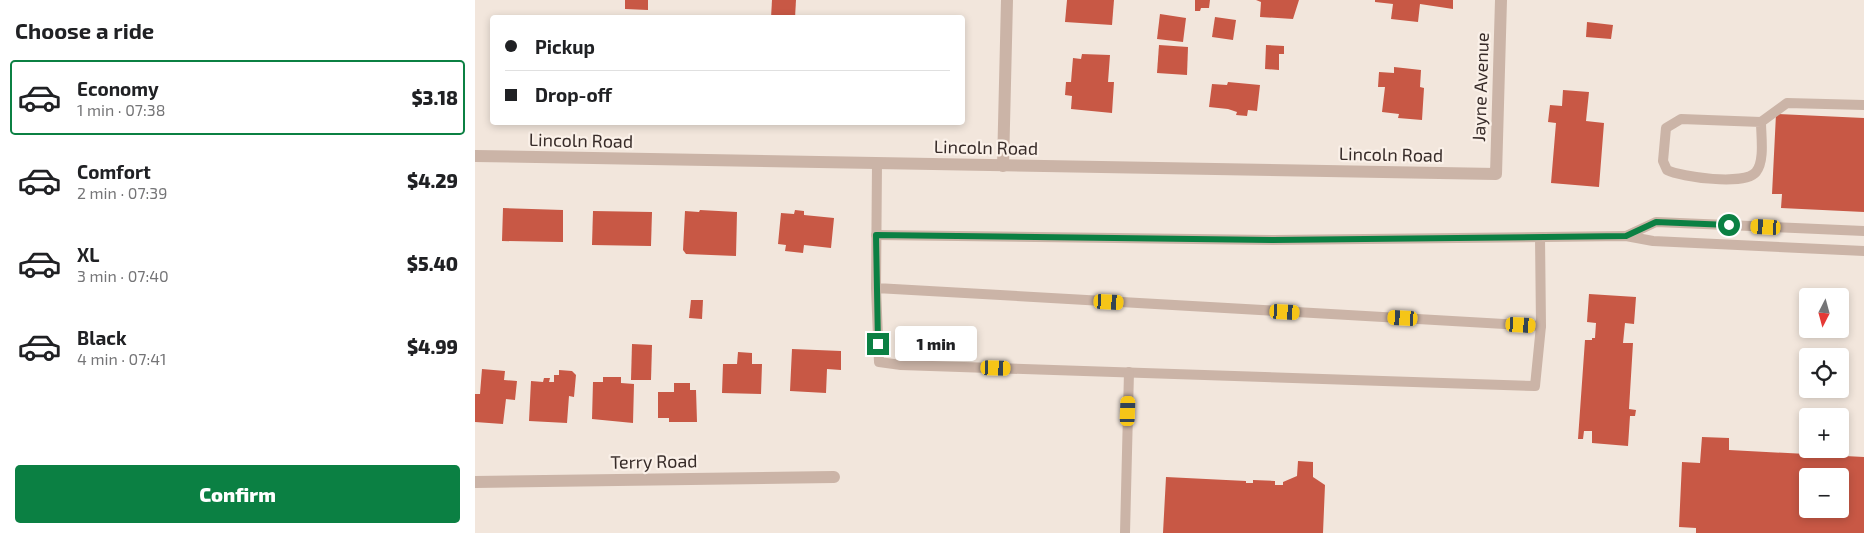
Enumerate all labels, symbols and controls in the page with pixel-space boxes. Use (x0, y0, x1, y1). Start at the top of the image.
text: Choose a ride (15, 17, 154, 43)
street label: Jayne Avenue (1467, 32, 1493, 142)
text: Pickup (535, 35, 595, 58)
icon: car (17, 75, 62, 120)
text: Economy (77, 77, 159, 100)
text: Drop-off (535, 83, 612, 106)
text: $3.18 (411, 86, 458, 109)
text: 1 min · 07:38 (77, 100, 165, 119)
street label: Lincoln Road (529, 128, 633, 152)
street label: Lincoln Road (934, 135, 1038, 159)
street label: Lincoln Road (1339, 142, 1443, 166)
icon: car (17, 158, 62, 203)
text: Comfort (77, 160, 151, 183)
text: $4.29 (407, 169, 458, 192)
text: 2 min · 07:39 (77, 183, 167, 202)
route start (1718, 214, 1740, 236)
car (1750, 219, 1781, 235)
icon: car (17, 241, 62, 286)
text: XL (77, 243, 99, 266)
text: $5.40 (407, 252, 458, 275)
text: 3 min · 07:40 (77, 266, 169, 285)
north arrow (1799, 288, 1849, 338)
map controls (1799, 288, 1849, 518)
car (1093, 294, 1124, 310)
car (1269, 304, 1300, 320)
car (1387, 310, 1418, 326)
car (1505, 317, 1536, 333)
icon: car (17, 324, 62, 369)
text: Black (77, 326, 127, 349)
callout: 1 min (895, 326, 978, 362)
route end (867, 333, 889, 355)
text: 1 min (916, 334, 956, 353)
text: $4.99 (407, 335, 458, 358)
button: locate (1799, 348, 1849, 398)
text: 4 min · 07:41 (77, 349, 166, 368)
car (980, 360, 1011, 376)
car (1119, 396, 1136, 426)
button: + (1799, 408, 1849, 458)
street label: Terry Road (610, 449, 698, 473)
button: Confirm (15, 465, 460, 523)
button: − (1799, 468, 1849, 518)

